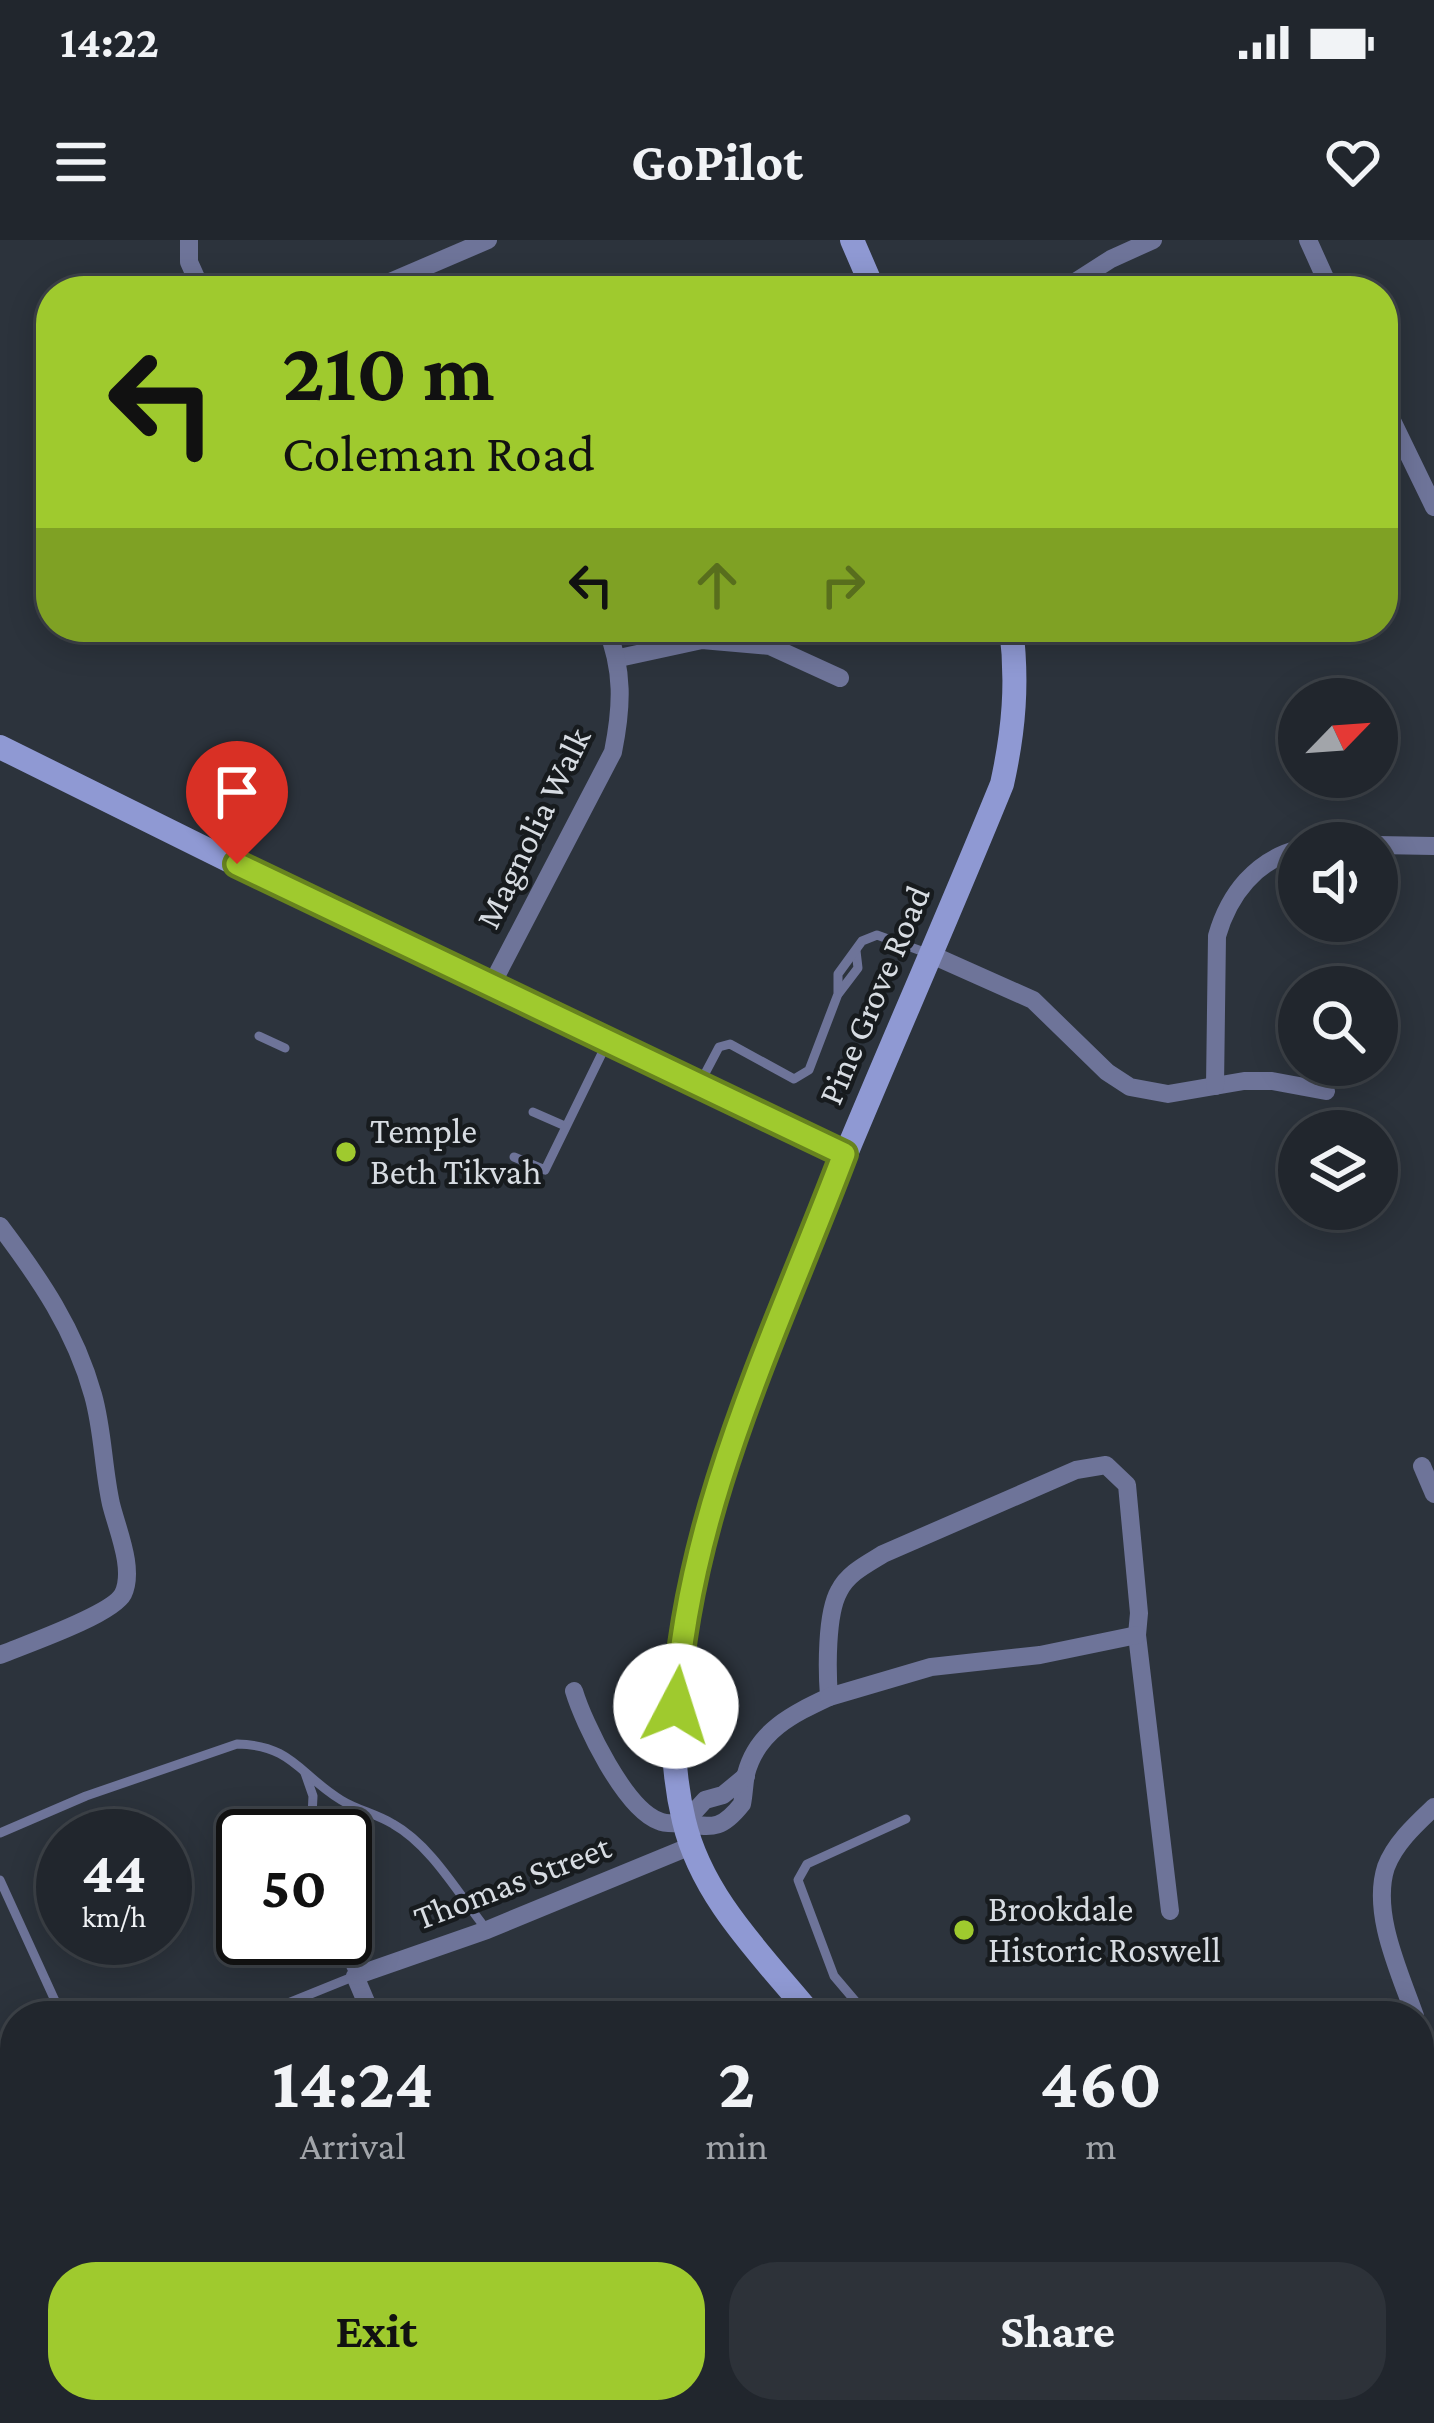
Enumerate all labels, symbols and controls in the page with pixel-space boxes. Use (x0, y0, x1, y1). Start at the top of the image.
text: 14:22 (60, 17, 159, 67)
icon: menu (48, 129, 114, 195)
icon: heart (1320, 129, 1386, 195)
text: GoPilot (631, 132, 803, 192)
icon: left (84, 324, 240, 480)
text: 210 m (282, 325, 495, 418)
text: Coleman Road (282, 423, 595, 483)
icon: left (558, 552, 624, 618)
icon: ahead (684, 552, 750, 618)
icon: right (810, 552, 876, 618)
north arrow (1278, 678, 1398, 798)
map controls (1278, 678, 1398, 1230)
street label: Magnolia Walk (467, 720, 599, 935)
pin (186, 741, 288, 864)
icon: arrive (204, 759, 270, 825)
button: sound (1278, 822, 1398, 942)
street label: Pine Grove Road (810, 880, 938, 1110)
button: search (1278, 966, 1398, 1086)
button: layers (1278, 1110, 1398, 1230)
place label: Temple Beth Tikvah (370, 1111, 542, 1192)
marker: Temple Beth Tikvah (333, 1139, 359, 1165)
position arrow (613, 1643, 739, 1769)
speed limit sign: 50 (216, 1809, 372, 1965)
street label: Thomas Street (408, 1826, 617, 1938)
text: 44 (82, 1838, 146, 1905)
place label: Brookdale Historic Roswell (988, 1889, 1221, 1970)
text: km/h (82, 1900, 146, 1933)
marker: Brookdale Historic Roswell (951, 1917, 977, 1943)
text: 14:24 (272, 2042, 433, 2122)
text: 2 (718, 2042, 755, 2122)
text: 460 (1040, 2042, 1162, 2122)
text: Arrival (300, 2124, 406, 2167)
text: min (705, 2124, 768, 2167)
text: m (1085, 2124, 1117, 2167)
button: Exit (48, 2262, 705, 2400)
button: Share (729, 2262, 1386, 2400)

